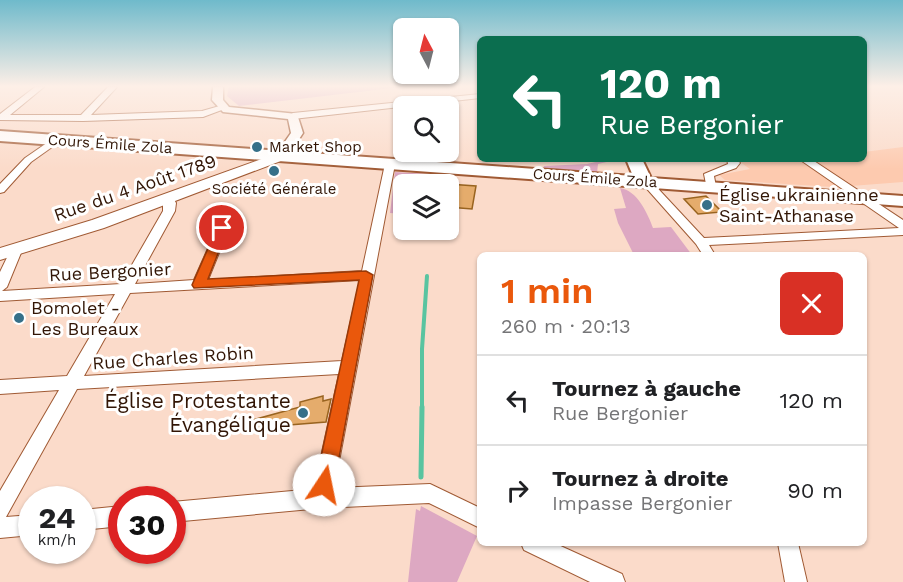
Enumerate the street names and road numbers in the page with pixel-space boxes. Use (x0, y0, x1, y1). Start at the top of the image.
street label: Cours Émile Zola (47, 131, 173, 157)
street label: Rue du 4 Août 1789 (51, 150, 219, 225)
street label: Cours Émile Zola (532, 165, 658, 191)
street label: Rue Bergonier (48, 258, 172, 285)
street label: Rue Charles Robin (92, 341, 254, 374)

